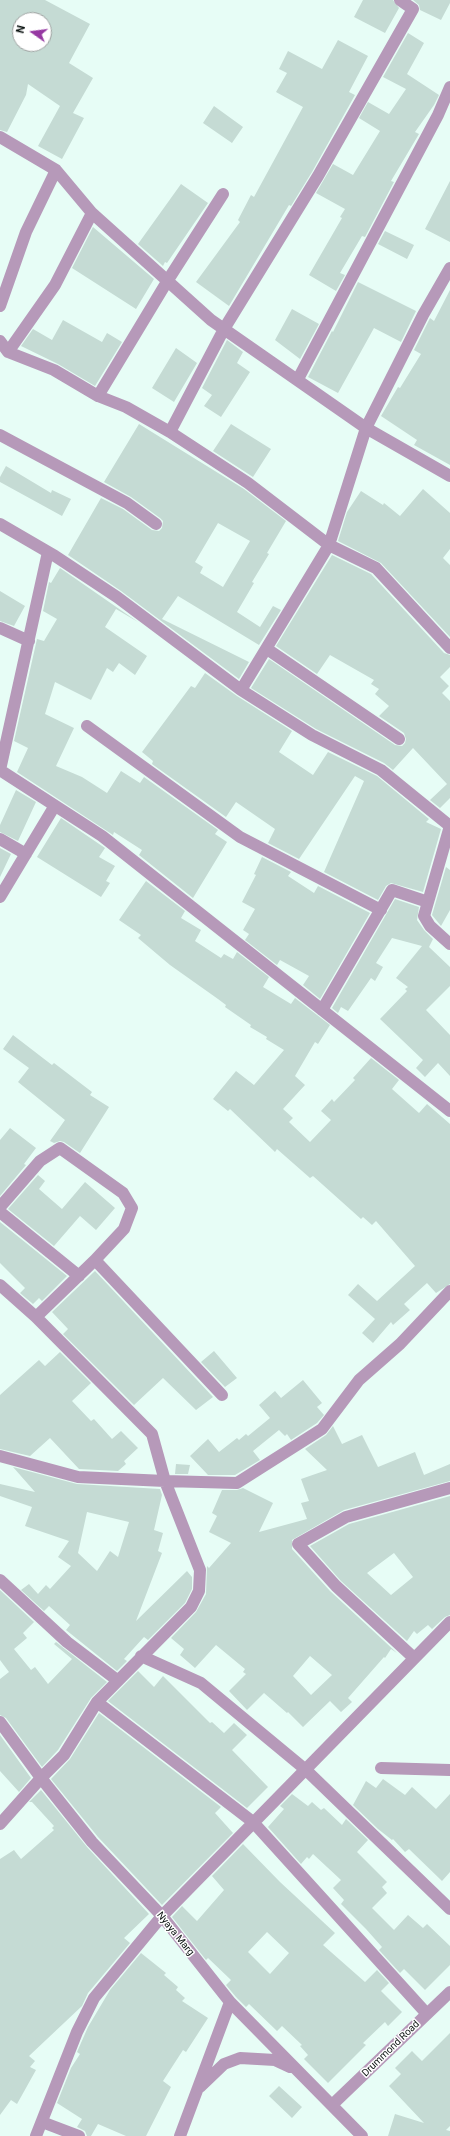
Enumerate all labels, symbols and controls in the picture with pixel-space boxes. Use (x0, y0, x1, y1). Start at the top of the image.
north arrow (12, 12, 52, 52)
text: N (14, 24, 28, 35)
street label: Nyaya Marg (154, 1910, 196, 1958)
street label: Drummond Road (360, 2019, 422, 2079)

